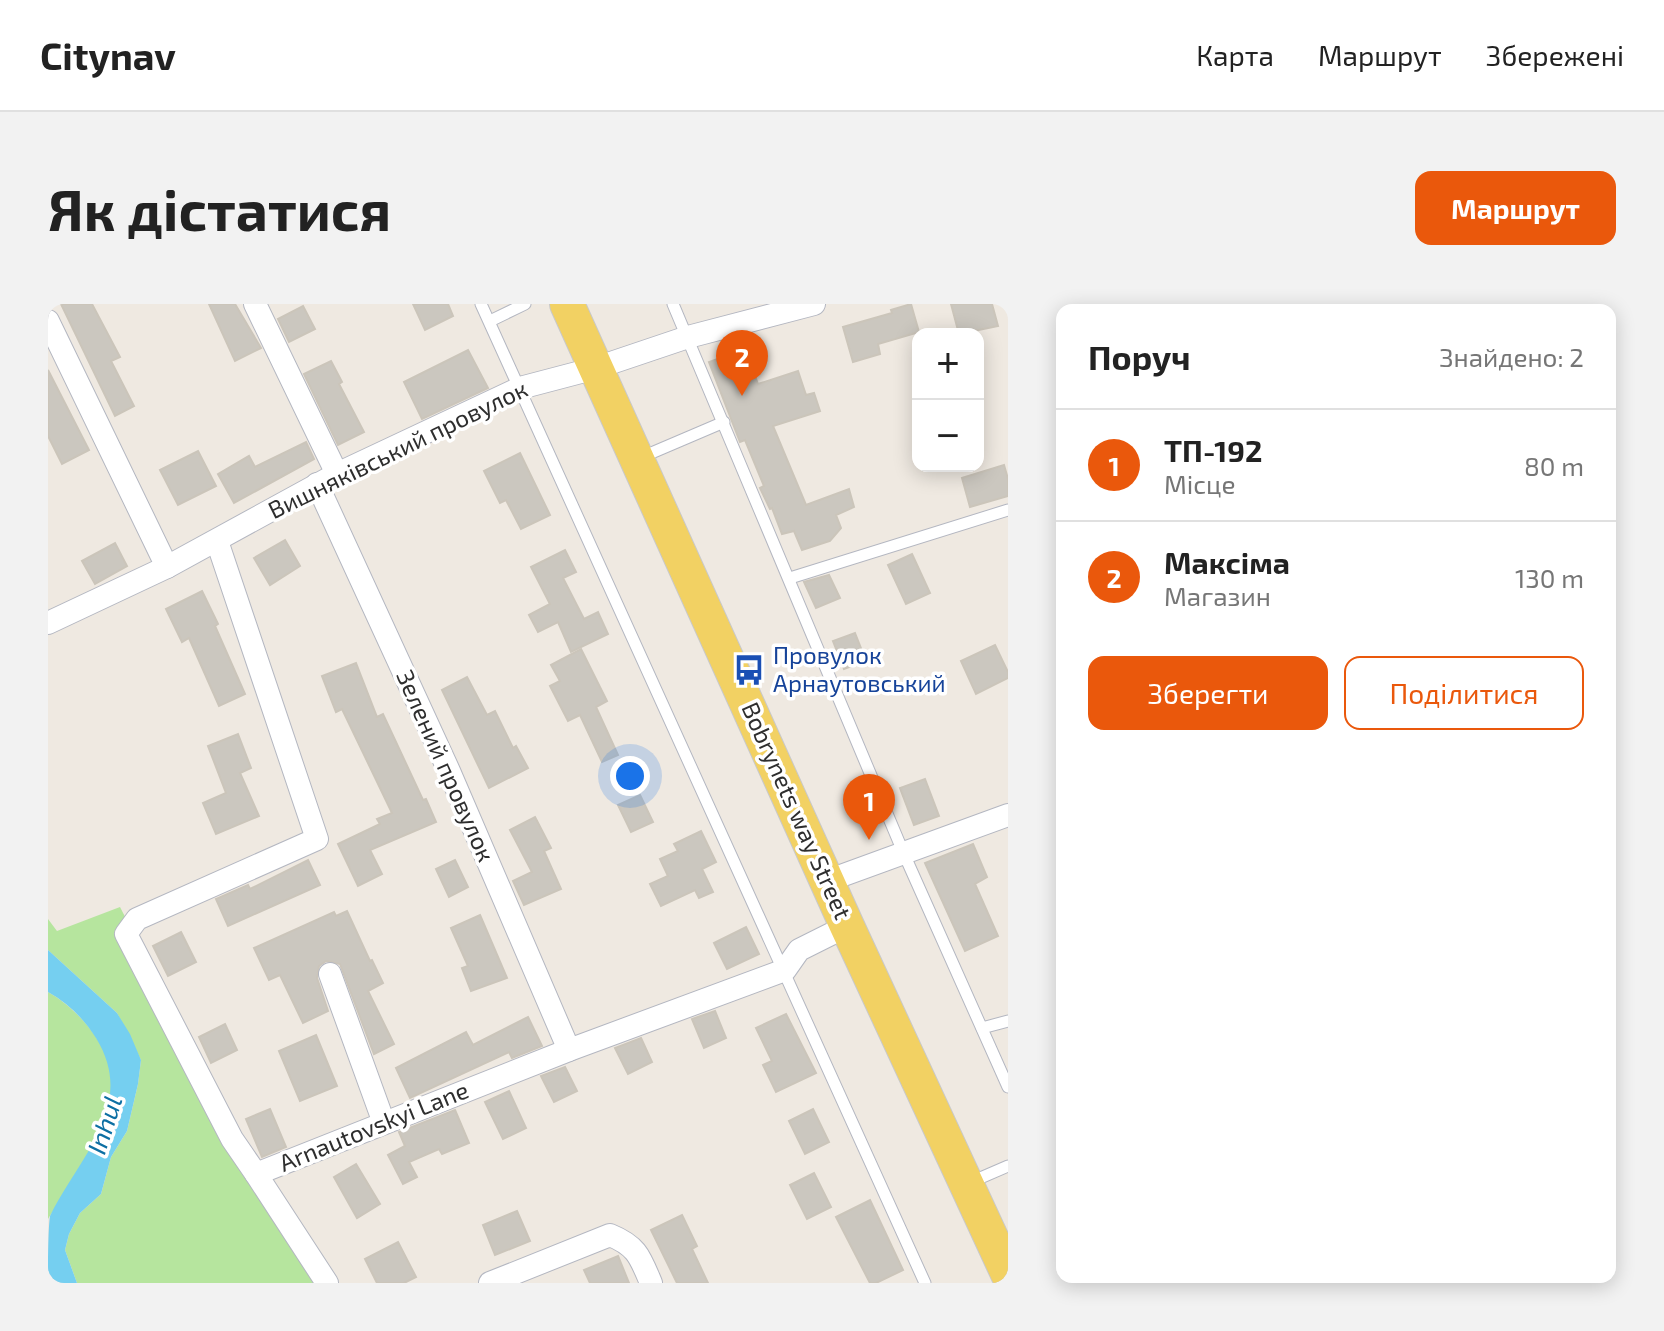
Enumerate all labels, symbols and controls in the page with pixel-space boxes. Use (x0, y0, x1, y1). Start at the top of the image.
text: Citynav (40, 32, 176, 78)
text: Карта (1196, 38, 1274, 72)
text: Маршрут (1318, 38, 1442, 72)
text: Збережені (1486, 38, 1624, 72)
button: Маршрут (1415, 171, 1616, 245)
text: Як дістатися (48, 175, 391, 242)
map controls (912, 328, 984, 472)
button: + (912, 328, 984, 400)
pin: 2 (716, 330, 768, 396)
text: Поруч (1088, 336, 1191, 377)
text: Знайдено: 2 (1439, 341, 1584, 372)
street label: Вишняківський провулок (263, 373, 532, 525)
button: − (912, 400, 984, 472)
text: ТП-192 (1164, 432, 1262, 468)
text: 1 (1108, 450, 1120, 481)
text: 80 m (1524, 450, 1584, 481)
text: Місце (1164, 468, 1236, 499)
text: Максіма (1164, 544, 1290, 580)
text: 2 (1106, 562, 1122, 593)
text: 130 m (1515, 562, 1584, 593)
text: Магазин (1164, 580, 1271, 611)
place label: Провулок Арнаутовський (773, 640, 946, 698)
bus stop icon: Провулок Арнаутовський (732, 653, 766, 687)
button: Зберегти (1088, 656, 1328, 730)
button: Поділитися (1344, 656, 1584, 730)
street label: Зелений провулок (390, 665, 502, 866)
street label: Bobrynets way Street (736, 697, 858, 923)
your location (610, 756, 650, 796)
pin: 1 (843, 774, 895, 840)
street label: Arnautovskyi Lane (275, 1074, 472, 1177)
water label: Inhul (80, 1092, 127, 1157)

